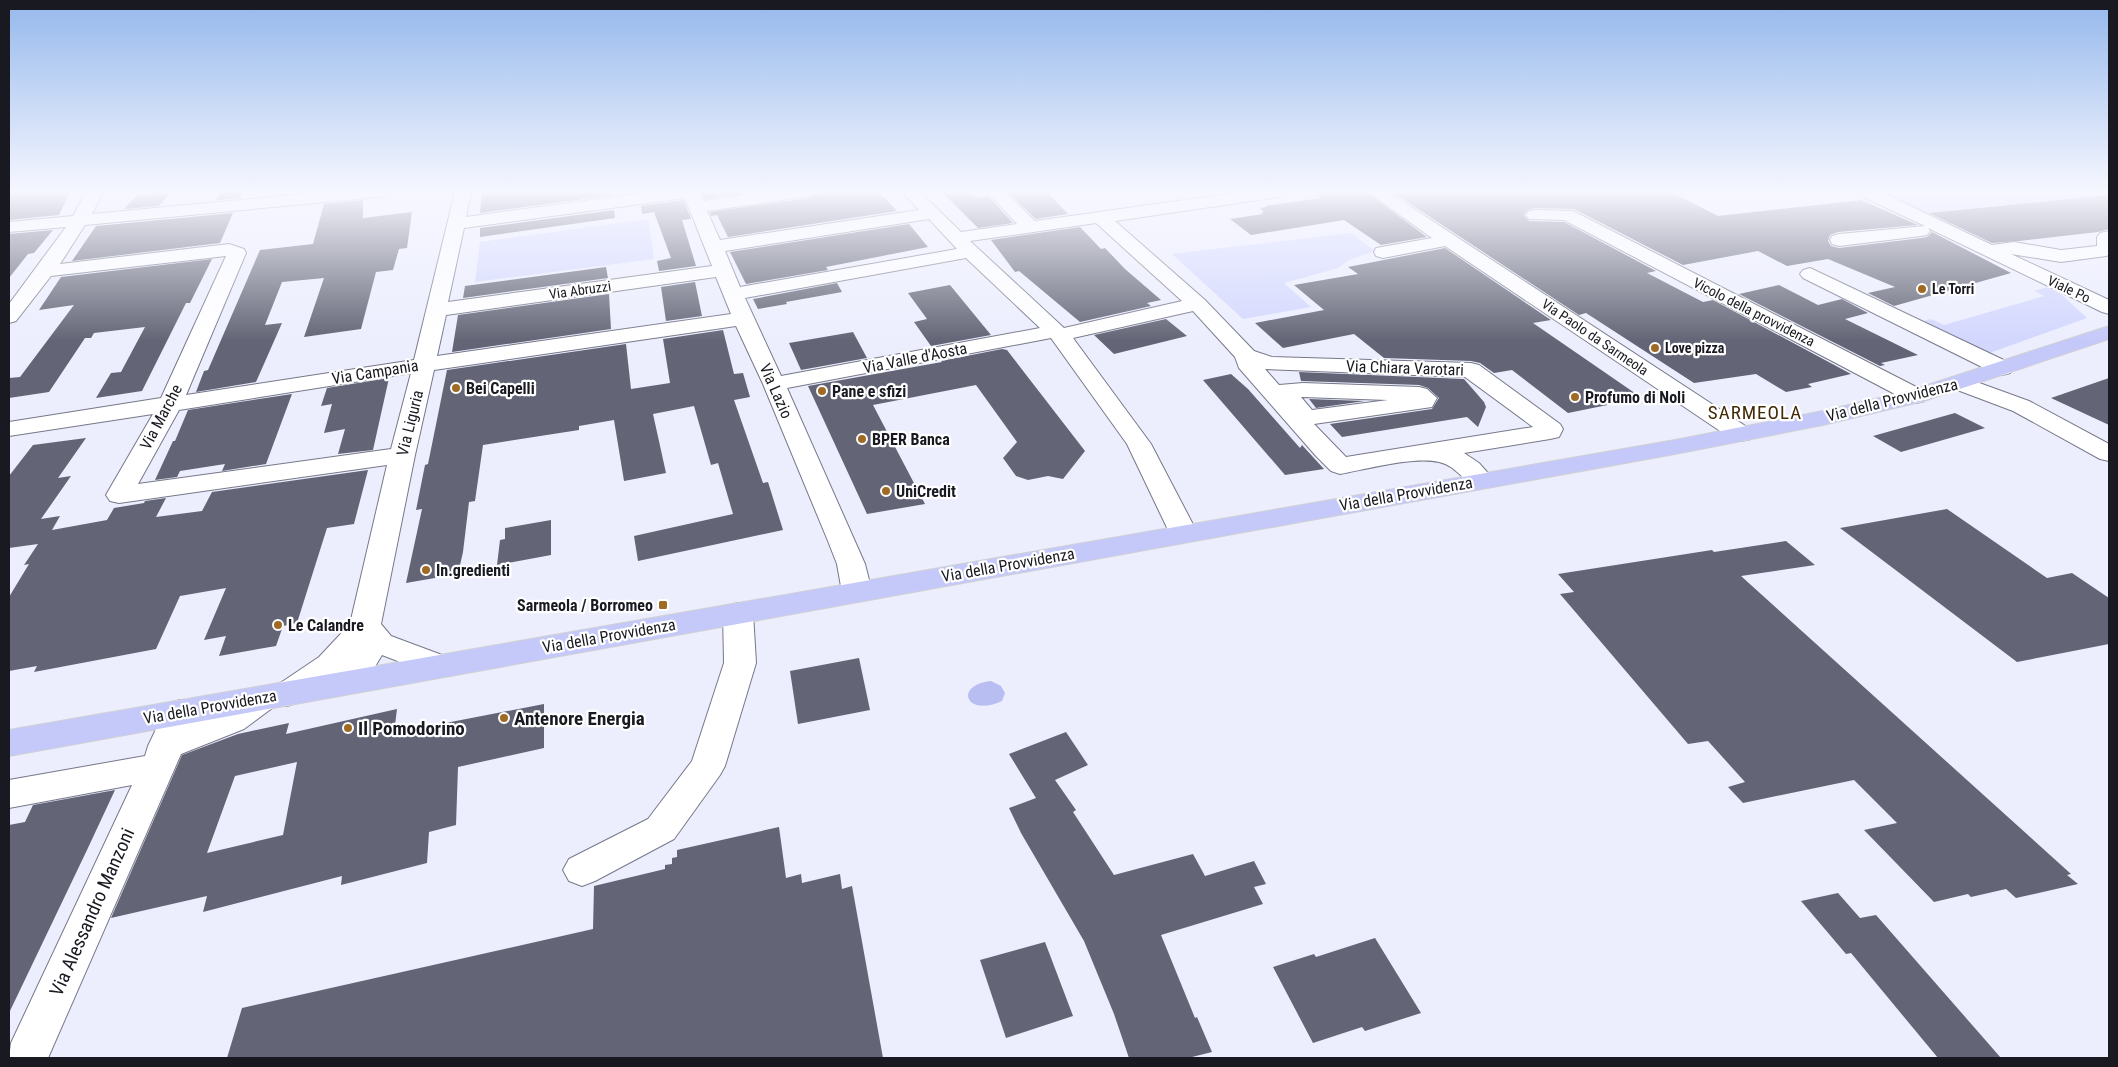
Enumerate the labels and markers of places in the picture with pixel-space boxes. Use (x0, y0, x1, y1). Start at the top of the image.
place label: Le Torri (1932, 281, 1974, 297)
marker: Le Torri (1916, 283, 1928, 295)
place label: Love pizza (1665, 340, 1725, 356)
marker: Love pizza (1649, 342, 1661, 354)
place label: Bei Capelli (466, 379, 535, 398)
marker: Bei Capelli (450, 382, 462, 394)
place label: Pane e sfizi (832, 382, 906, 401)
marker: Pane e sfizi (816, 385, 828, 397)
place label: Profumo di Noli (1585, 388, 1685, 407)
marker: Profumo di Noli (1569, 391, 1581, 403)
place label: BPER Banca (872, 430, 950, 449)
marker: BPER Banca (856, 433, 868, 445)
place label: UniCredit (896, 482, 956, 501)
marker: UniCredit (880, 485, 892, 497)
place label: In.gredienti (436, 561, 510, 580)
marker: In.gredienti (420, 564, 432, 576)
place label: Sarmeola / Borromeo (517, 596, 653, 615)
marker: Sarmeola / Borromeo (657, 599, 669, 611)
place label: Le Calandre (288, 616, 364, 635)
marker: Le Calandre (272, 619, 284, 631)
place label: Antenore Energia (514, 707, 645, 730)
marker: Antenore Energia (498, 712, 510, 724)
place label: Il Pomodorino (358, 717, 465, 740)
marker: Il Pomodorino (342, 722, 354, 734)

